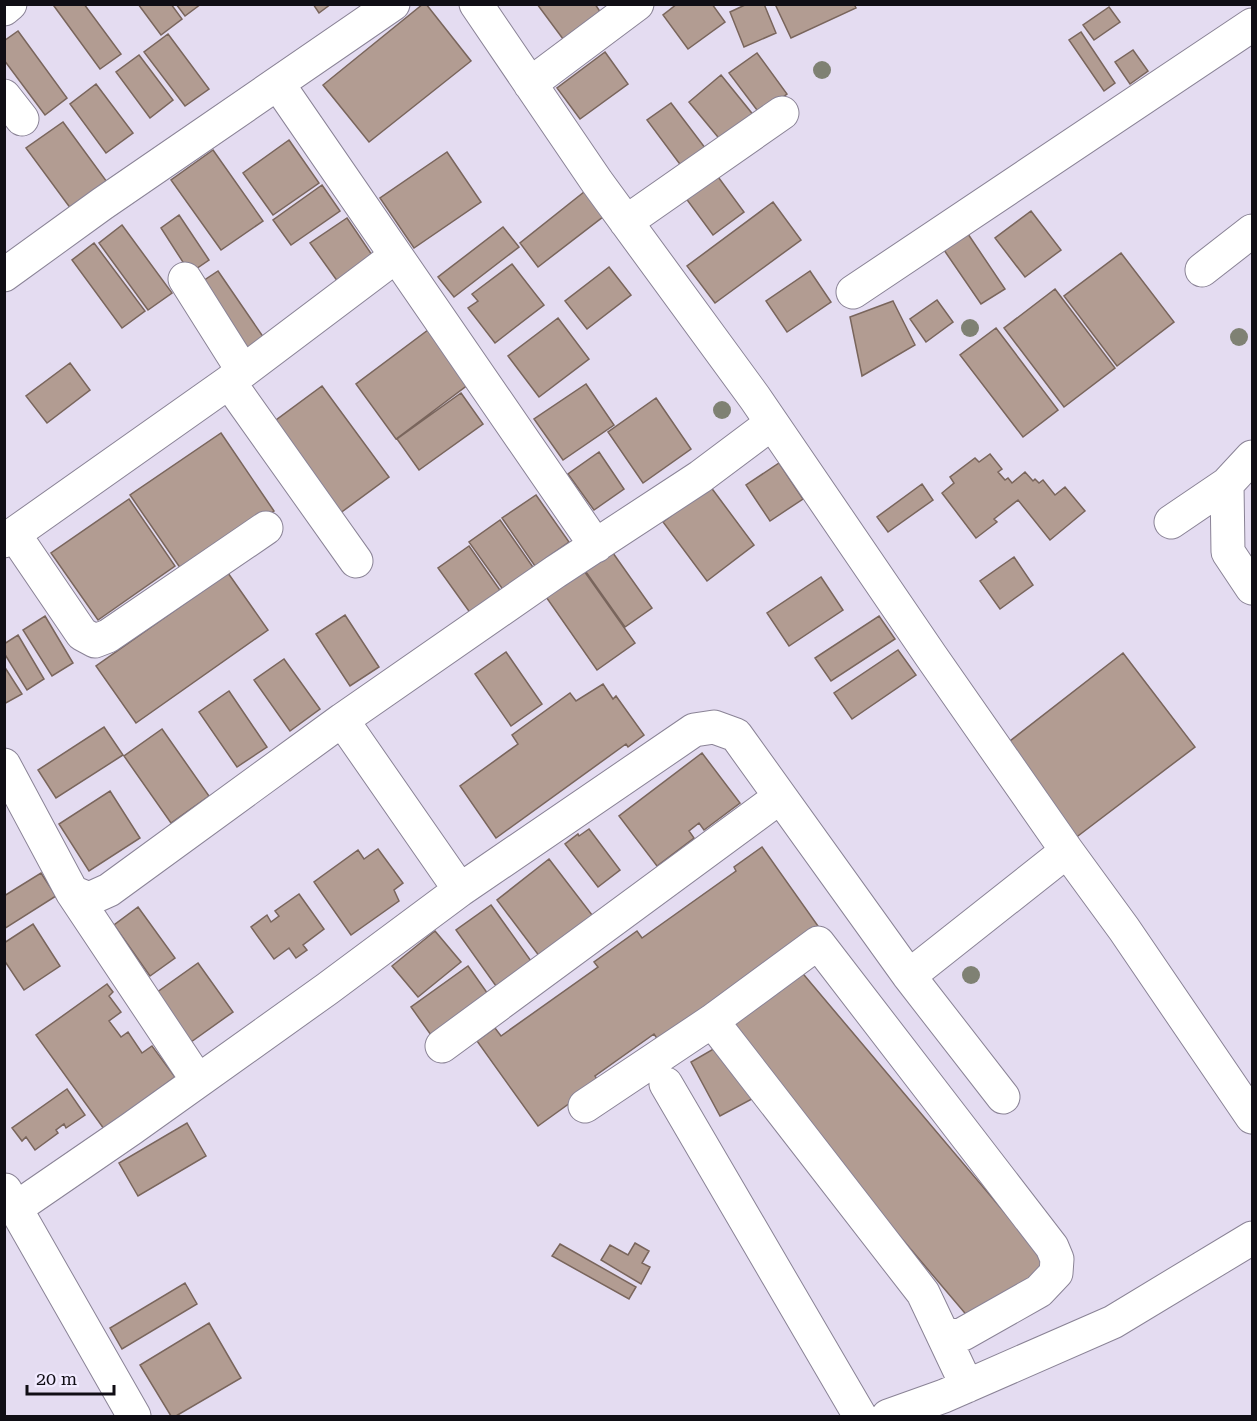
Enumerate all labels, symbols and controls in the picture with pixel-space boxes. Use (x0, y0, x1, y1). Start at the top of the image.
scale bar (27, 1358, 114, 1396)
text: 20 m (36, 1368, 77, 1389)

